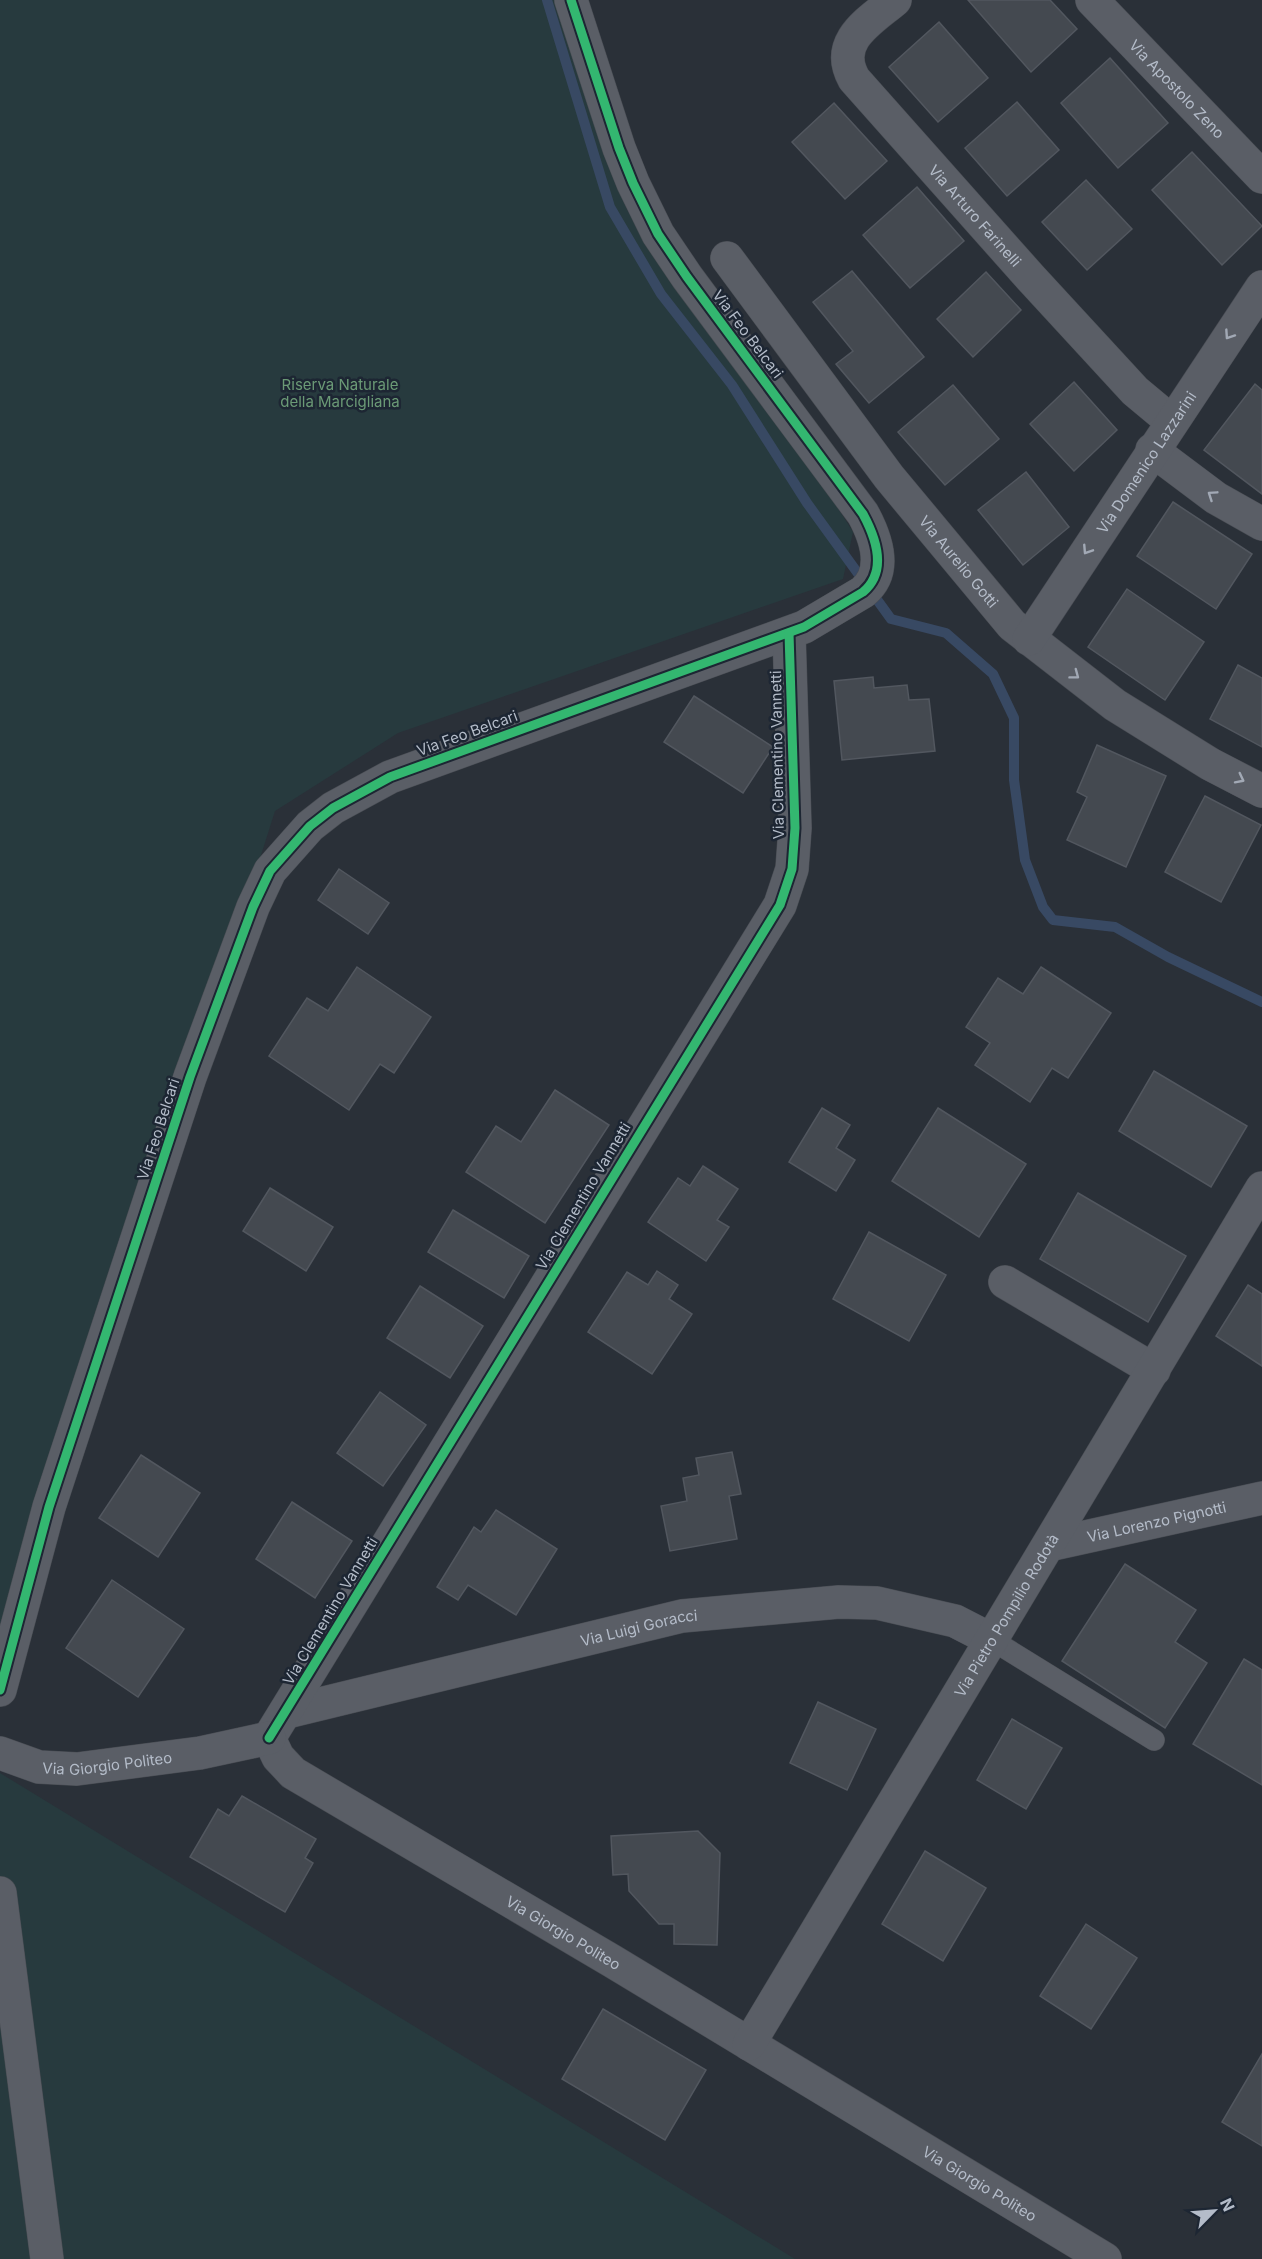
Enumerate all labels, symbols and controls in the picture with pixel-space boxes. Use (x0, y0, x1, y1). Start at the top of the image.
street label: Via Apostolo Zeno (1125, 35, 1229, 142)
street label: Via Arturo Farinelli (925, 160, 1026, 270)
street label: Via Feo Belcari (709, 286, 787, 382)
one-way arrow (1225, 329, 1236, 340)
park label: Riserva Naturale della Marcigliana (280, 375, 400, 411)
street label: Via Domenico Lazzarini (1092, 387, 1200, 537)
one-way arrow (1207, 491, 1218, 502)
street label: Via Aurelio Gotti (915, 511, 1003, 611)
one-way arrow (1083, 544, 1094, 555)
one-way arrow (1068, 668, 1079, 679)
street label: Via Clementino Vannetti (766, 670, 788, 840)
street label: Via Feo Belcari (414, 706, 520, 760)
one-way arrow (1233, 772, 1244, 783)
street label: Via Feo Belcari (133, 1076, 183, 1182)
street label: Via Clementino Vannetti (531, 1119, 635, 1273)
street label: Via Lorenzo Pignotti (1085, 1497, 1228, 1546)
street label: Via Pietro Pompilio Rodotà (950, 1530, 1062, 1700)
street label: Via Clementino Vannetti (278, 1534, 382, 1688)
street label: Via Luigi Goracci (578, 1605, 698, 1650)
street label: Via Giorgio Politeo (42, 1747, 173, 1779)
street label: Via Giorgio Politeo (503, 1891, 625, 1974)
street label: Via Giorgio Politeo (919, 2141, 1040, 2225)
north arrow (1184, 2181, 1244, 2241)
text: N (1216, 2195, 1239, 2214)

